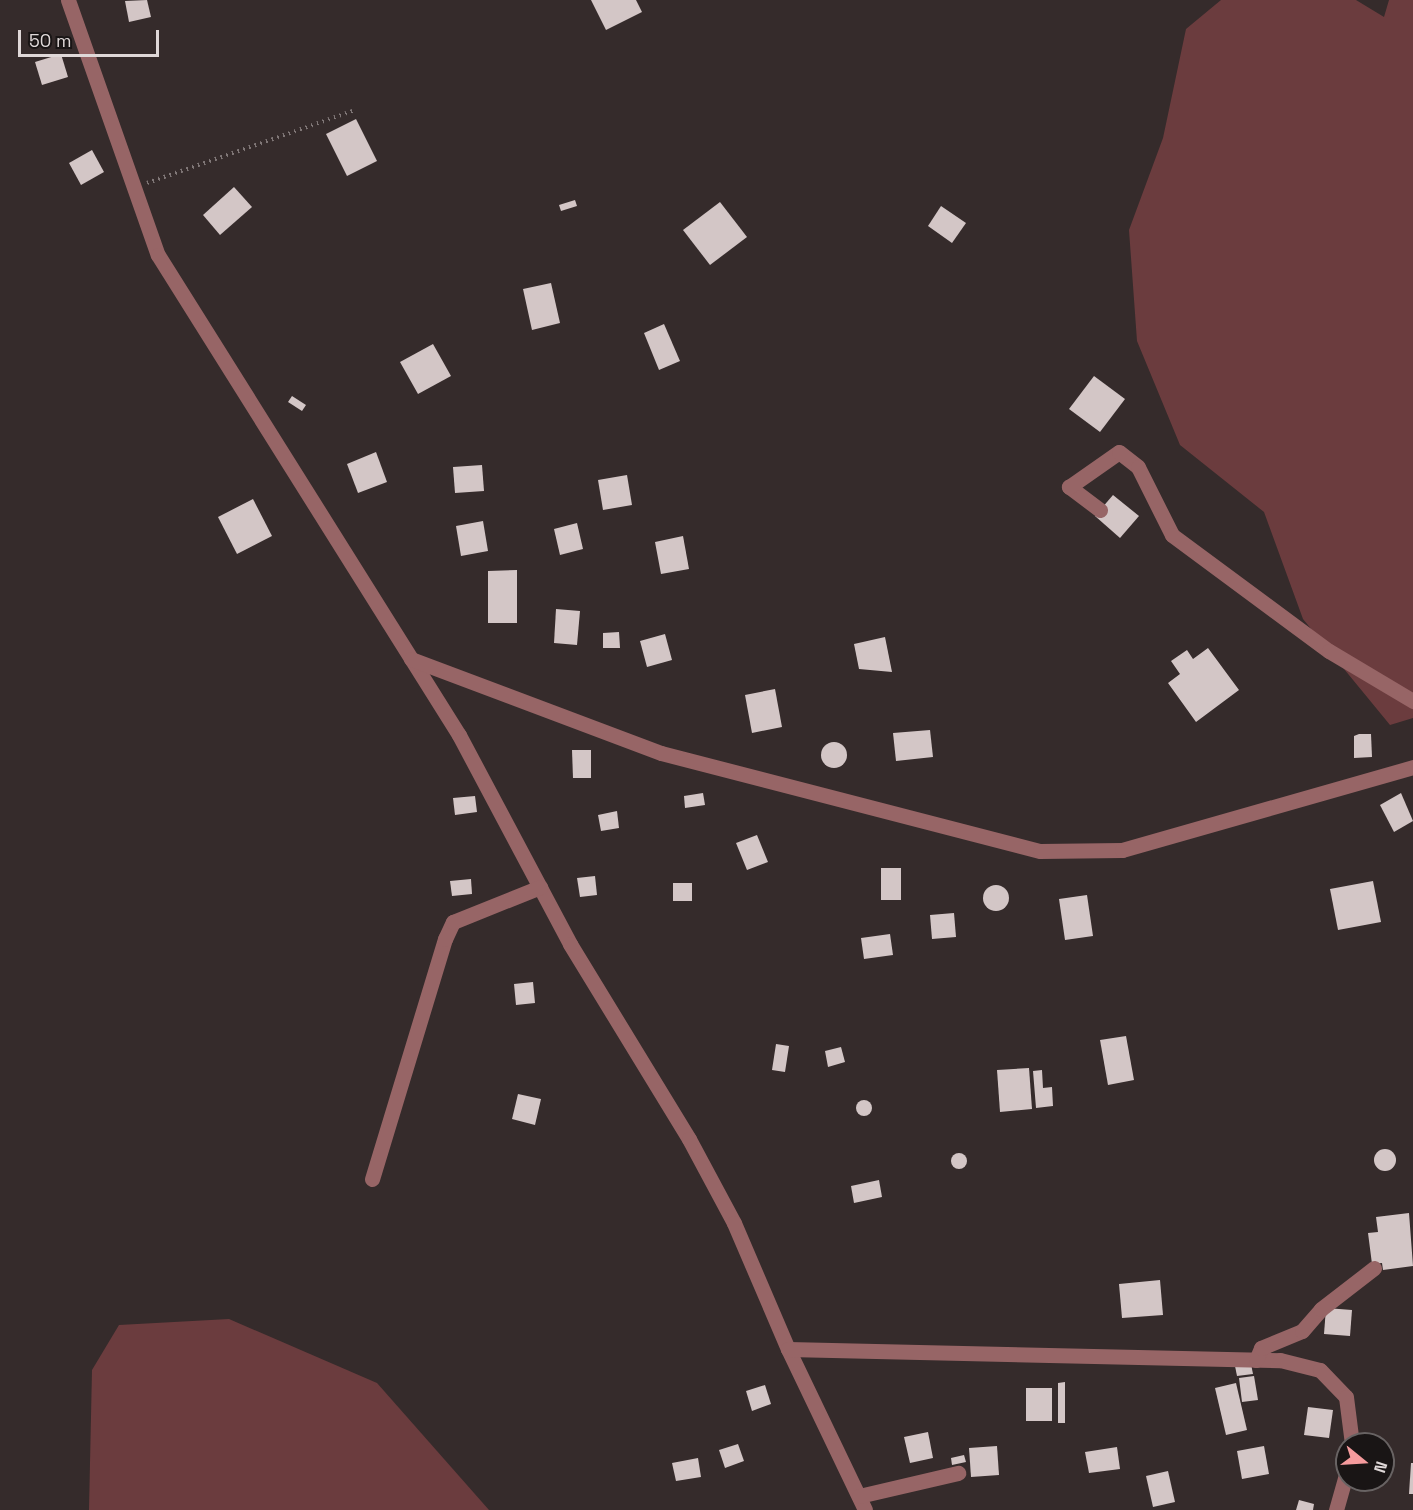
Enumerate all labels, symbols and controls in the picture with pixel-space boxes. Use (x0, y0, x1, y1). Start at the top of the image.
scale bar (21, 18, 162, 56)
text: 50 m (29, 29, 71, 52)
north arrow (1335, 1432, 1395, 1492)
text: N (1369, 1459, 1392, 1475)

